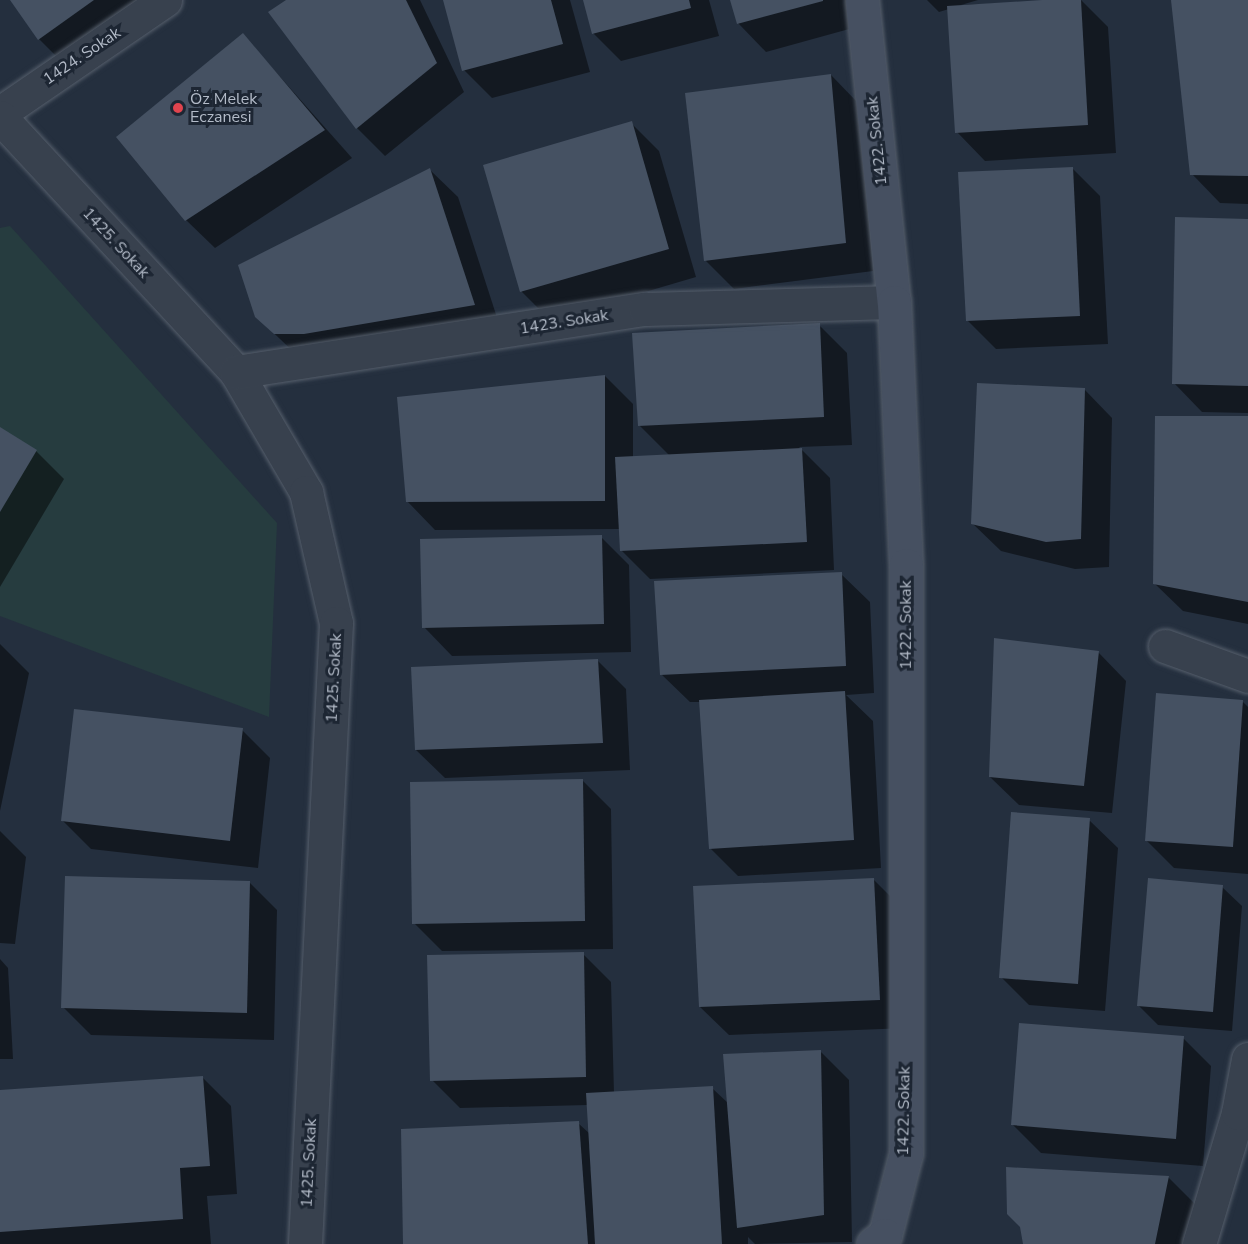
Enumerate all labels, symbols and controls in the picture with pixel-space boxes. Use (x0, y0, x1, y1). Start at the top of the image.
street label: 1424. Sokak (40, 23, 124, 89)
place label: Öz Melek Eczanesi (190, 89, 257, 127)
street label: 1422. Sokak (863, 96, 891, 186)
marker: Öz Melek Eczanesi (171, 101, 185, 115)
street label: 1425. Sokak (79, 204, 153, 282)
street label: 1423. Sokak (518, 306, 610, 338)
street label: 1422. Sokak (896, 580, 916, 670)
street label: 1425. Sokak (322, 633, 346, 723)
street label: 1422. Sokak (894, 1066, 914, 1156)
street label: 1425. Sokak (297, 1118, 321, 1208)

